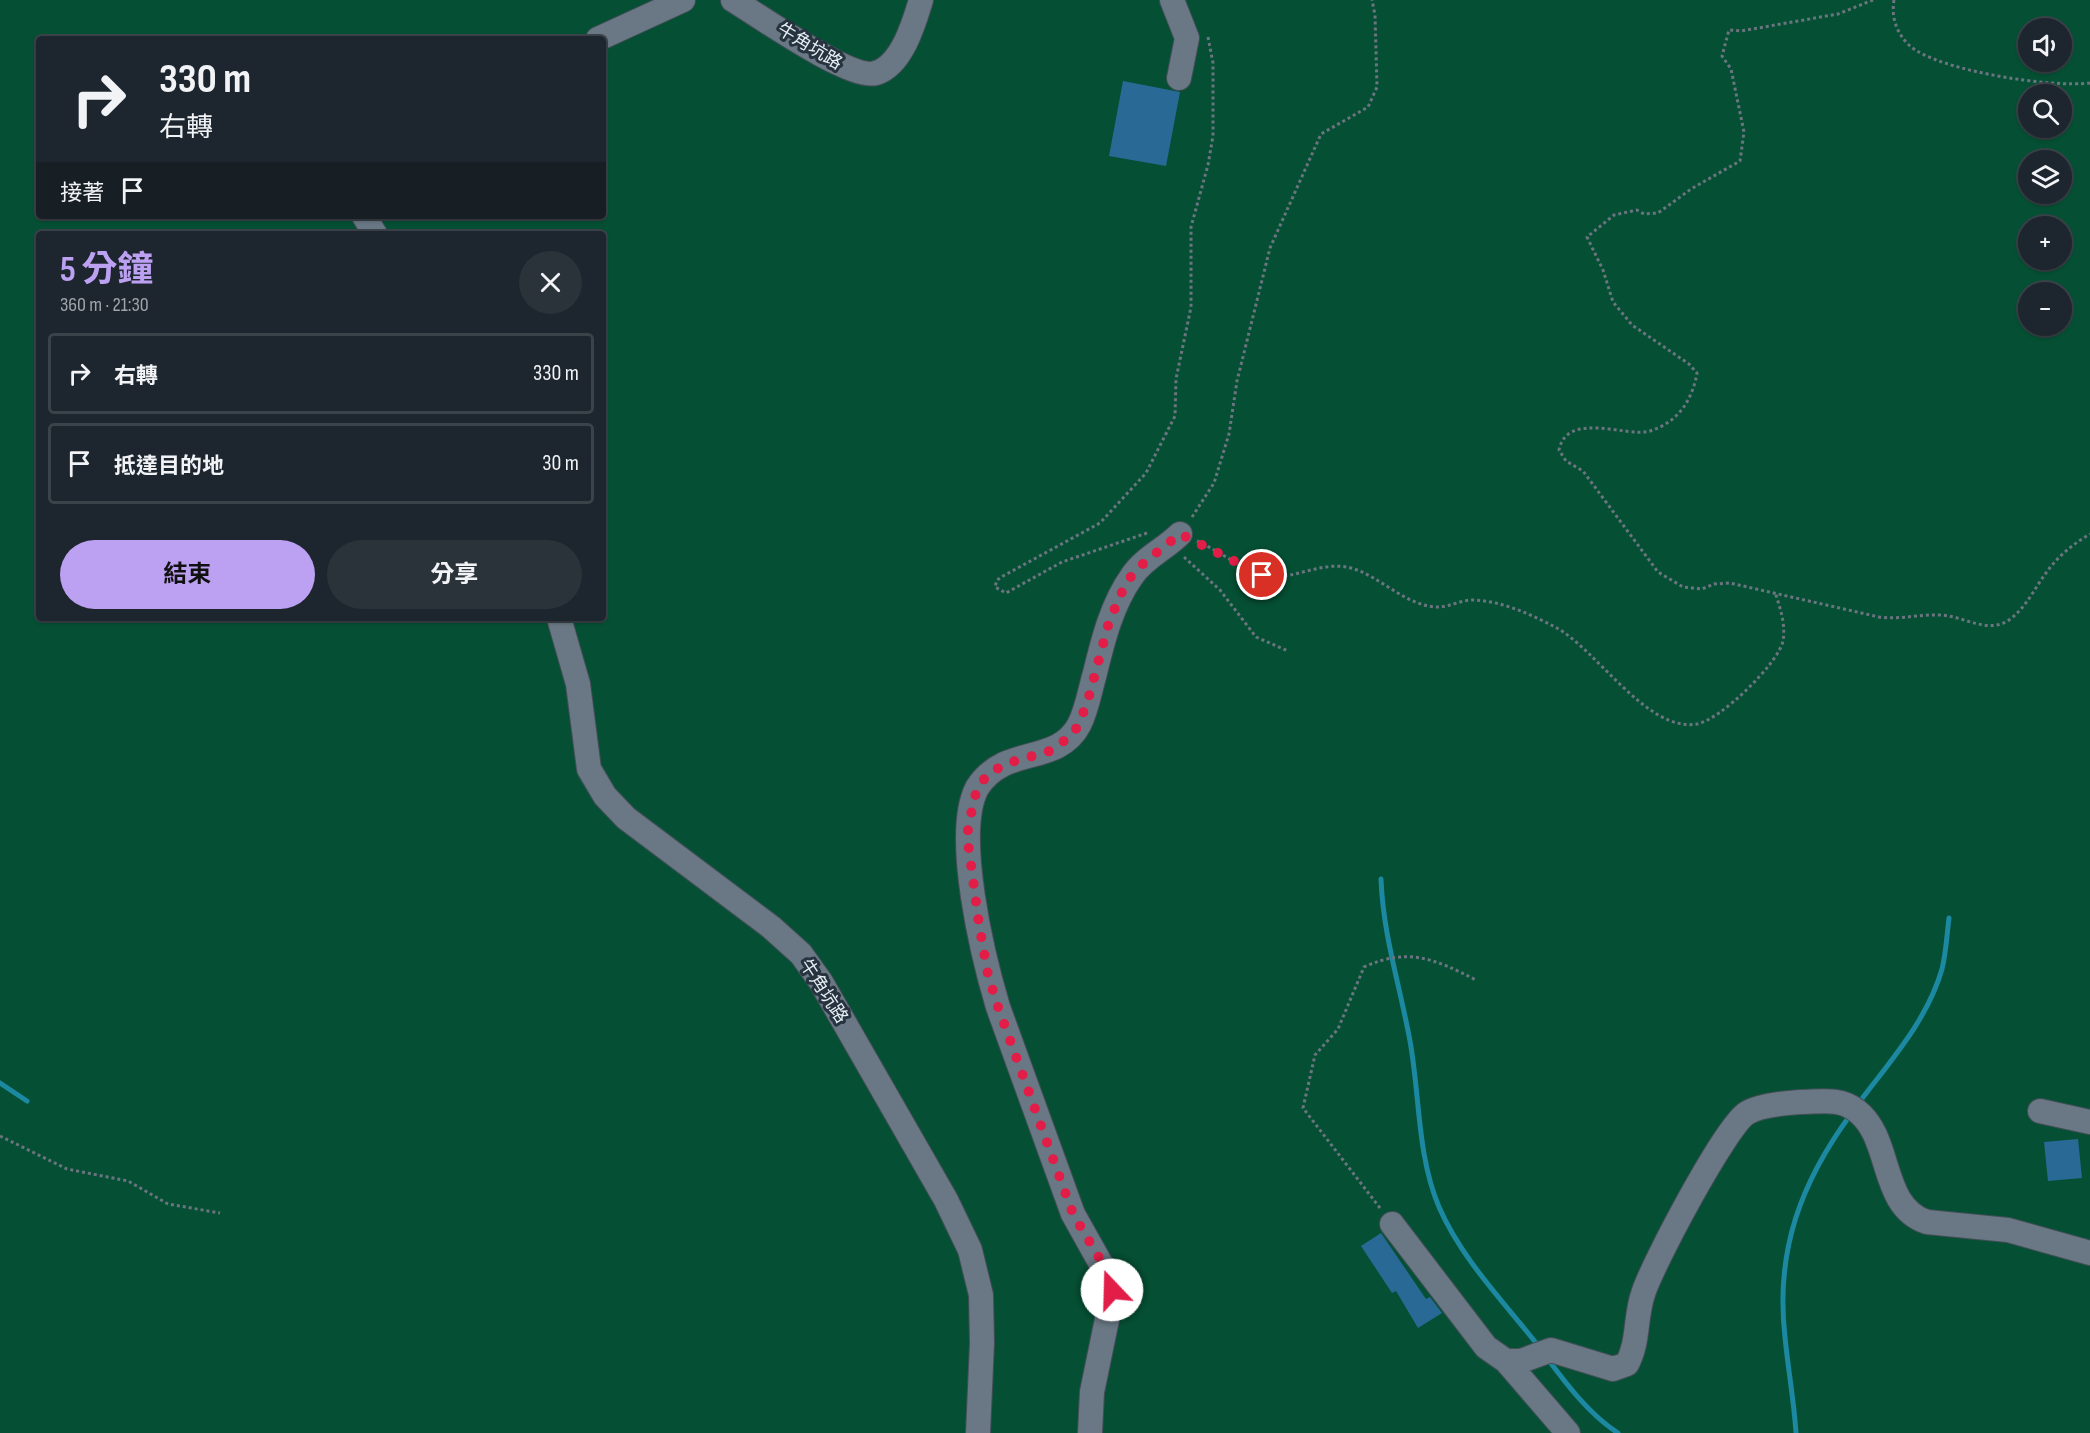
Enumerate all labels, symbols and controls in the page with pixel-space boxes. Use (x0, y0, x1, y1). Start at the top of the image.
map controls (2018, 18, 2072, 336)
button: sound (2018, 18, 2072, 72)
street label: 牛角坑路 (773, 19, 846, 74)
text: 330 m (159, 54, 251, 105)
icon: right (60, 60, 138, 138)
button: search (2018, 84, 2072, 138)
text: 右轉 (159, 112, 213, 144)
button: layers (2018, 150, 2072, 204)
icon: arrive (116, 174, 149, 207)
text: 接著 (60, 180, 104, 207)
button: + (2018, 216, 2072, 270)
text: 5 分鐘 (60, 249, 153, 292)
button: close (519, 251, 582, 314)
button: − (2018, 282, 2072, 336)
text: 360 m · 21:30 (60, 293, 149, 317)
icon: right (63, 357, 96, 390)
text: 330 m (533, 360, 579, 387)
text: 右轉 (114, 363, 158, 390)
icon: arrive (63, 447, 96, 480)
text: 30 m (542, 450, 579, 477)
text: 抵達目的地 (114, 453, 224, 480)
button: 結束 (60, 540, 315, 609)
button: 分享 (327, 540, 582, 609)
pin (1236, 549, 1287, 600)
icon: arrive (1245, 558, 1278, 591)
street label: 牛角坑路 (795, 955, 852, 1027)
position arrow (1080, 1258, 1144, 1322)

